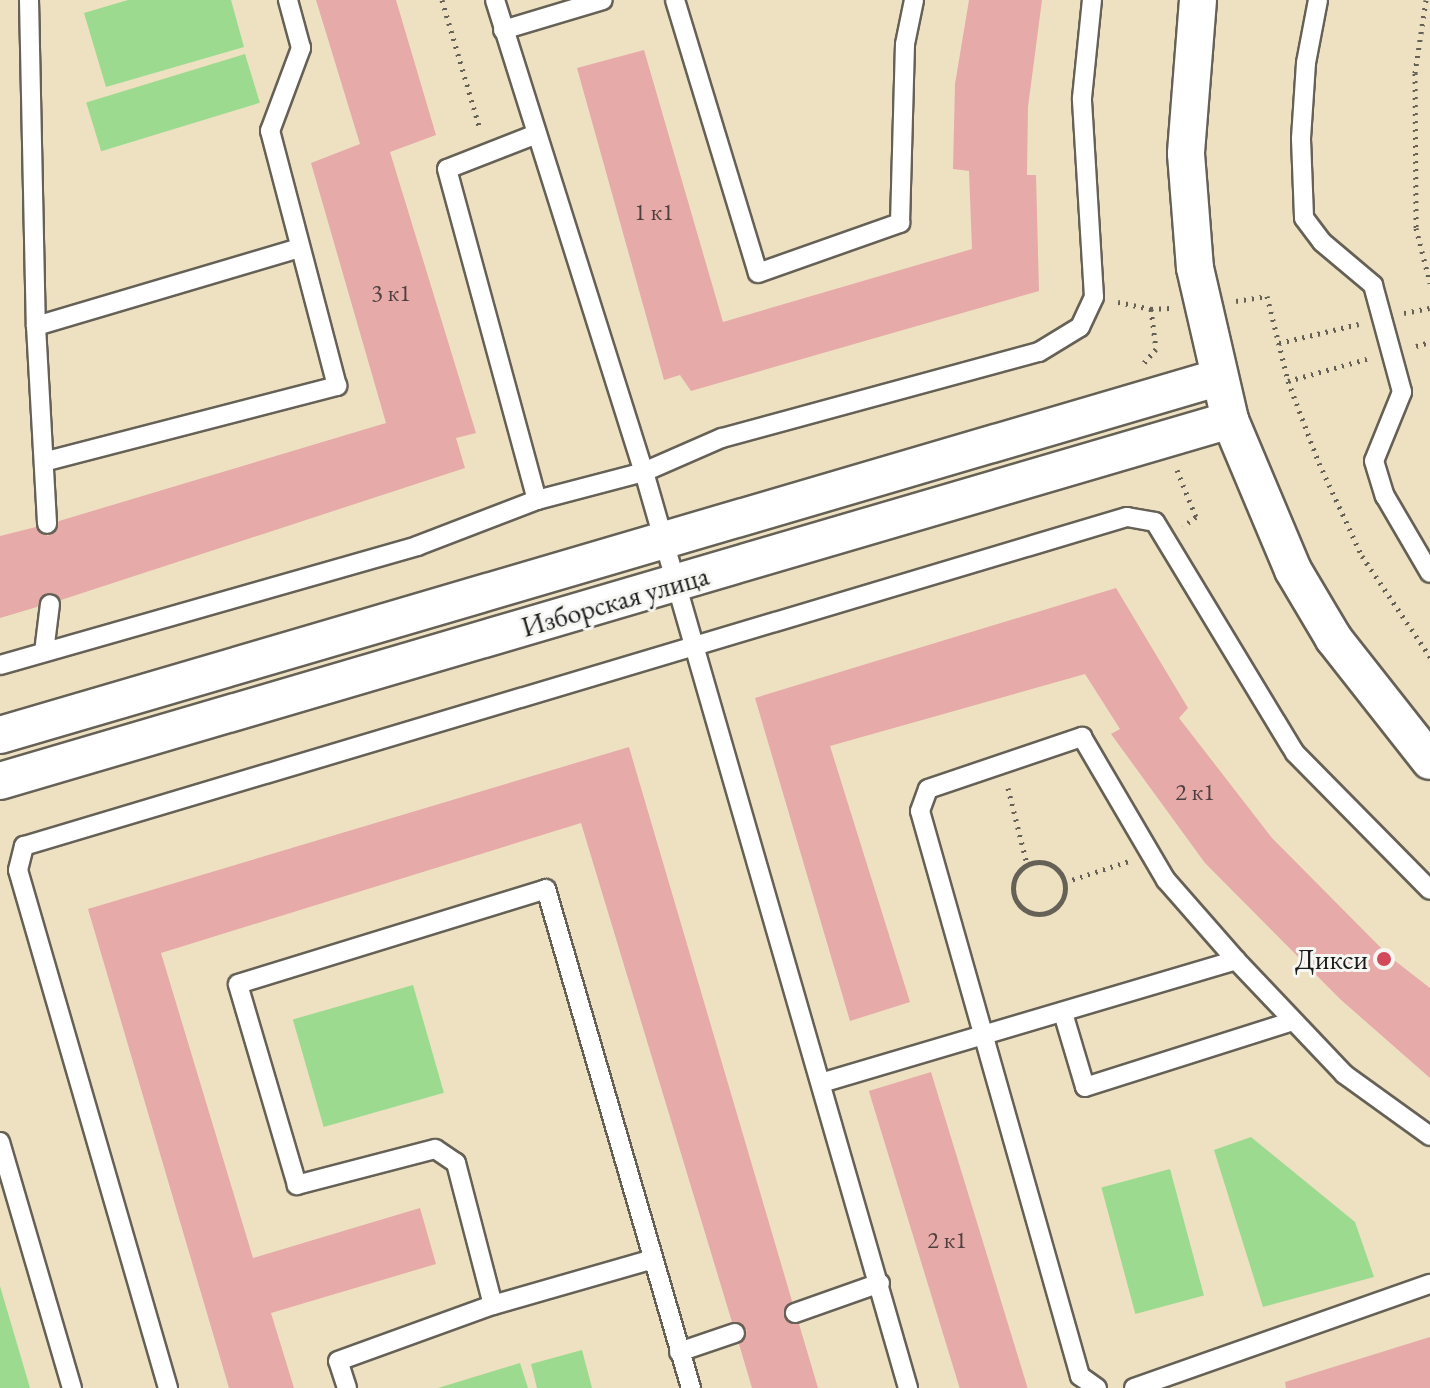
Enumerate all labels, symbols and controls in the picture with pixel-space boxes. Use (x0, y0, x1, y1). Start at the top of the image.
house number: 1 к1 (634, 198, 674, 226)
house number: 3 к1 (371, 279, 411, 307)
street label: Изборская улица (517, 558, 713, 644)
house number: 2 к1 (1175, 778, 1215, 806)
place label: Дикси (1295, 942, 1368, 976)
marker: Дикси (1375, 950, 1393, 968)
house number: 2 к1 (927, 1226, 967, 1254)

